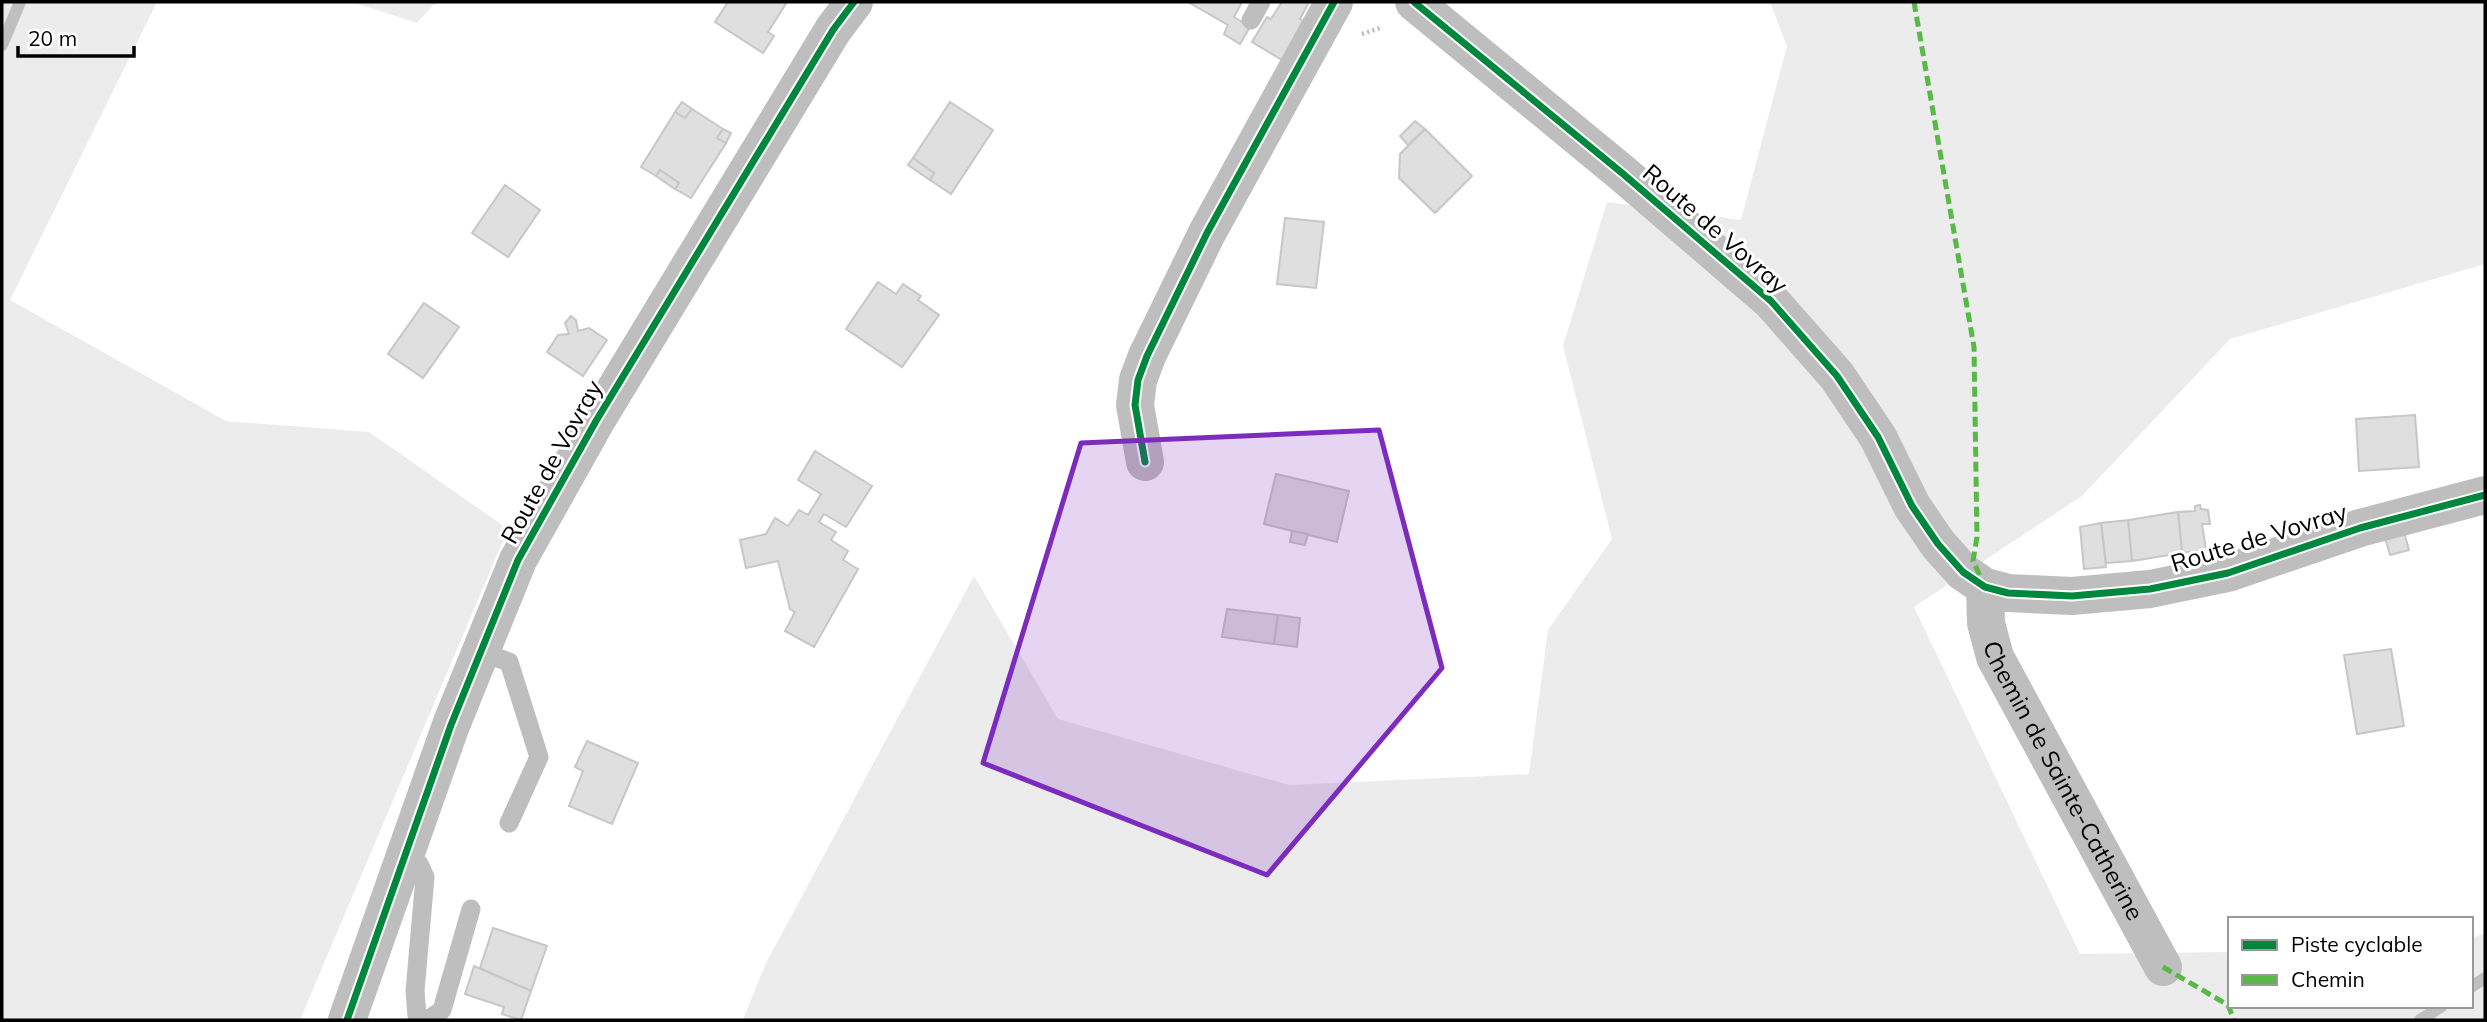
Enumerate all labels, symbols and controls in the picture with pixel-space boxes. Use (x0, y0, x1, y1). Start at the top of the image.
scale bar (18, 14, 133, 58)
text: 20 m (28, 25, 77, 51)
street label: Route de Vovray (1637, 157, 1795, 300)
street label: Route de Vovray (494, 374, 609, 549)
street label: Route de Vovray (2167, 496, 2351, 578)
street label: Chemin de Sainte-Catherine (1977, 638, 2151, 925)
legend (2228, 917, 2473, 1008)
text: Piste cyclable (2291, 931, 2423, 957)
text: Chemin (2291, 966, 2365, 992)

